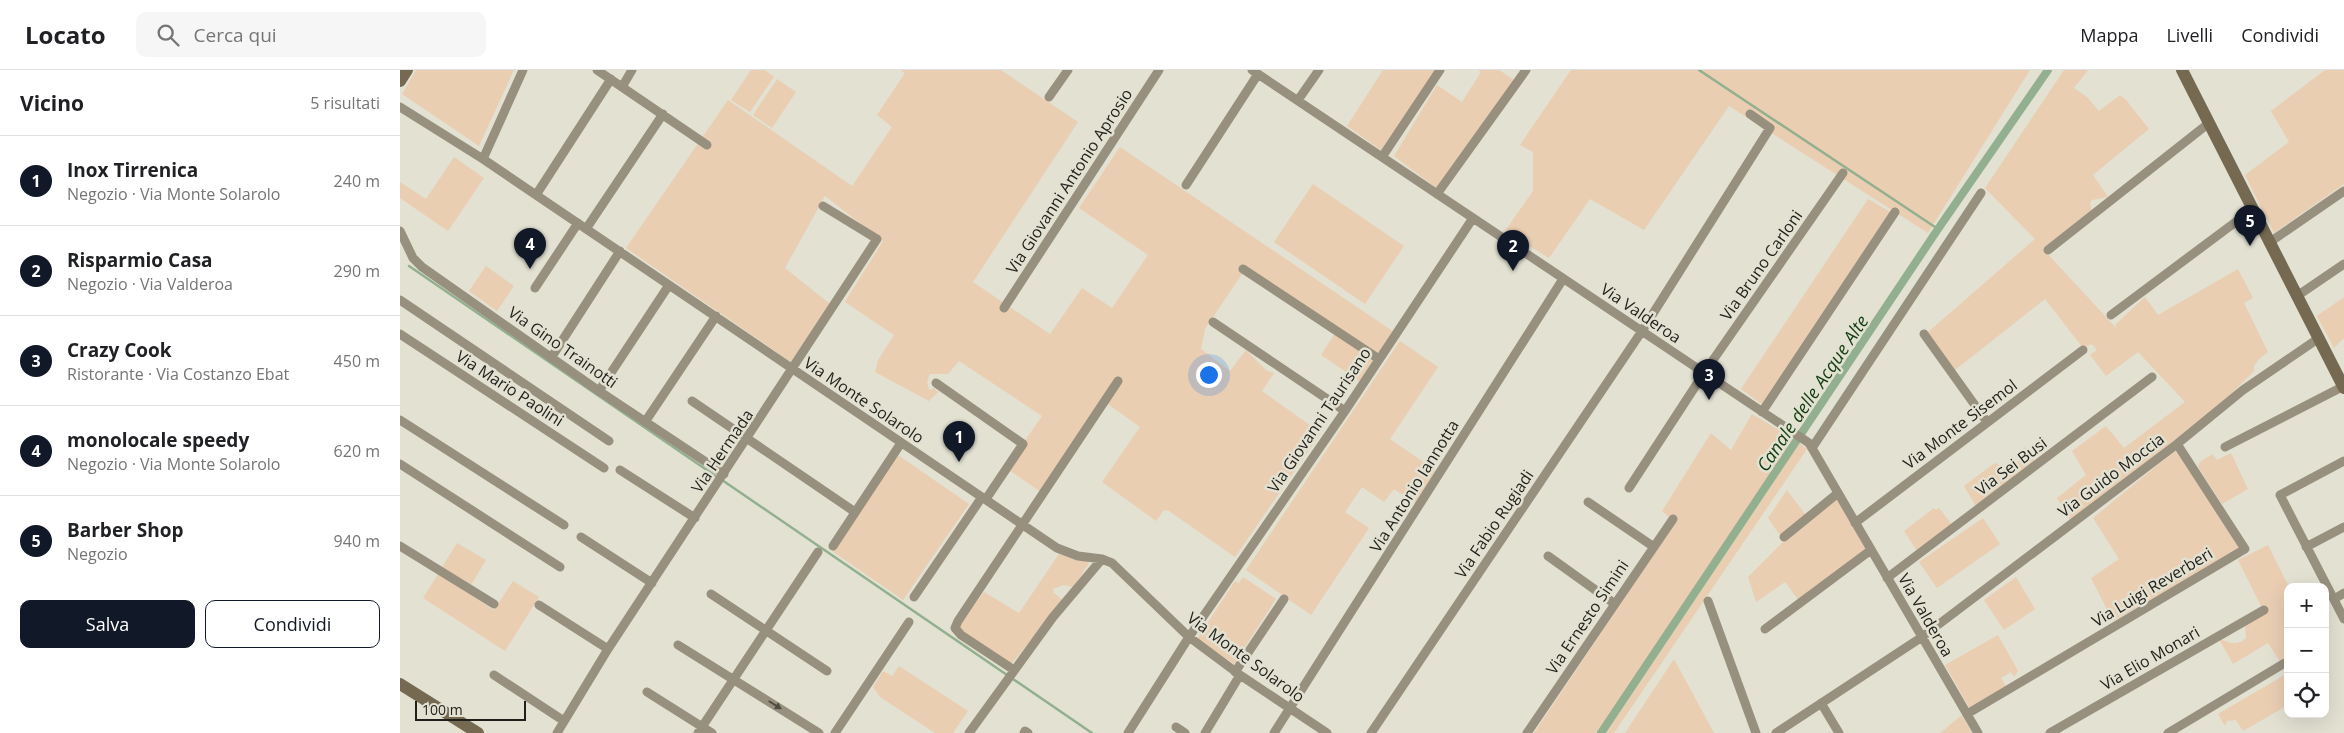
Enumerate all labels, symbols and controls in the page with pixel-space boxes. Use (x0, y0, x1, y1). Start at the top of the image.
search box (136, 12, 486, 57)
text: Locato (25, 18, 106, 51)
icon: search (154, 21, 182, 49)
text: Cerca qui (194, 22, 277, 48)
text: Mappa (2080, 23, 2138, 47)
text: Livelli (2166, 23, 2213, 47)
text: Condividi (2241, 23, 2319, 47)
street label: Via Giovanni Antonio Aprosio (1001, 84, 1137, 278)
text: Vicino (20, 89, 84, 117)
text: 5 risultati (310, 92, 380, 114)
text: Inox Tirrenica (67, 157, 198, 183)
text: 1 (31, 170, 41, 192)
text: 240 m (334, 170, 380, 192)
text: Negozio · Via Monte Solarolo (67, 183, 280, 205)
street label: Via Bruno Carloni (1715, 205, 1807, 325)
pin: 5 (2234, 205, 2266, 246)
pin: 4 (514, 228, 546, 269)
pin: 2 (1497, 230, 1529, 271)
text: Risparmio Casa (67, 247, 213, 273)
text: 2 (31, 260, 41, 282)
text: 290 m (334, 260, 380, 282)
text: Negozio · Via Valderoa (67, 273, 233, 295)
street label: Via Valderoa (1596, 278, 1686, 348)
street label: Via Gino Trainotti (504, 301, 622, 393)
water label: Canale delle Acque Alte (1751, 310, 1873, 476)
text: Crazy Cook (67, 337, 172, 363)
street label: Via Giovanni Taurisano (1262, 343, 1376, 497)
street label: Via Mario Paolini (452, 345, 568, 431)
text: 3 (31, 350, 41, 372)
text: 450 m (334, 350, 380, 372)
street label: Via Monte Solarolo (800, 352, 928, 448)
pin: 3 (1693, 359, 1725, 400)
your location (1196, 362, 1222, 388)
text: Ristorante · Via Costanzo Ebat (67, 363, 289, 385)
street label: Via Monte Sisemol (1899, 374, 2021, 474)
street label: Via Hermada (686, 405, 758, 497)
street label: Via Antonio Iannotta (1364, 416, 1464, 556)
pin: 1 (943, 421, 975, 462)
text: monolocale speedy (67, 427, 249, 453)
street label: Via Guido Moccia (2053, 428, 2169, 522)
street label: Via Sei Busi (1971, 432, 2051, 500)
text: 4 (31, 440, 41, 462)
text: 620 m (334, 440, 380, 462)
text: Negozio · Via Monte Solarolo (67, 453, 280, 475)
street label: Via Fabio Rugiadi (1450, 465, 1538, 583)
text: Barber Shop (67, 517, 183, 543)
text: 5 (31, 530, 41, 552)
text: 940 m (334, 530, 380, 552)
street label: Via Luigi Reverberi (2087, 542, 2217, 632)
text: Negozio (67, 543, 128, 565)
street label: Via Ernesto Simini (1541, 556, 1633, 678)
street label: Via Valderoa (1893, 569, 1959, 661)
map controls (2284, 583, 2329, 718)
button: + (2284, 583, 2329, 628)
button: Salva (20, 600, 195, 648)
button: Condividi (205, 600, 380, 648)
street label: Via Monte Solarolo (1183, 607, 1309, 707)
street label: Via Elio Monari (2097, 621, 2203, 695)
button: − (2284, 628, 2329, 673)
button: locate (2284, 673, 2329, 718)
scale bar (415, 698, 526, 721)
text: 100 m (422, 700, 463, 719)
one-way arrow (768, 701, 781, 710)

